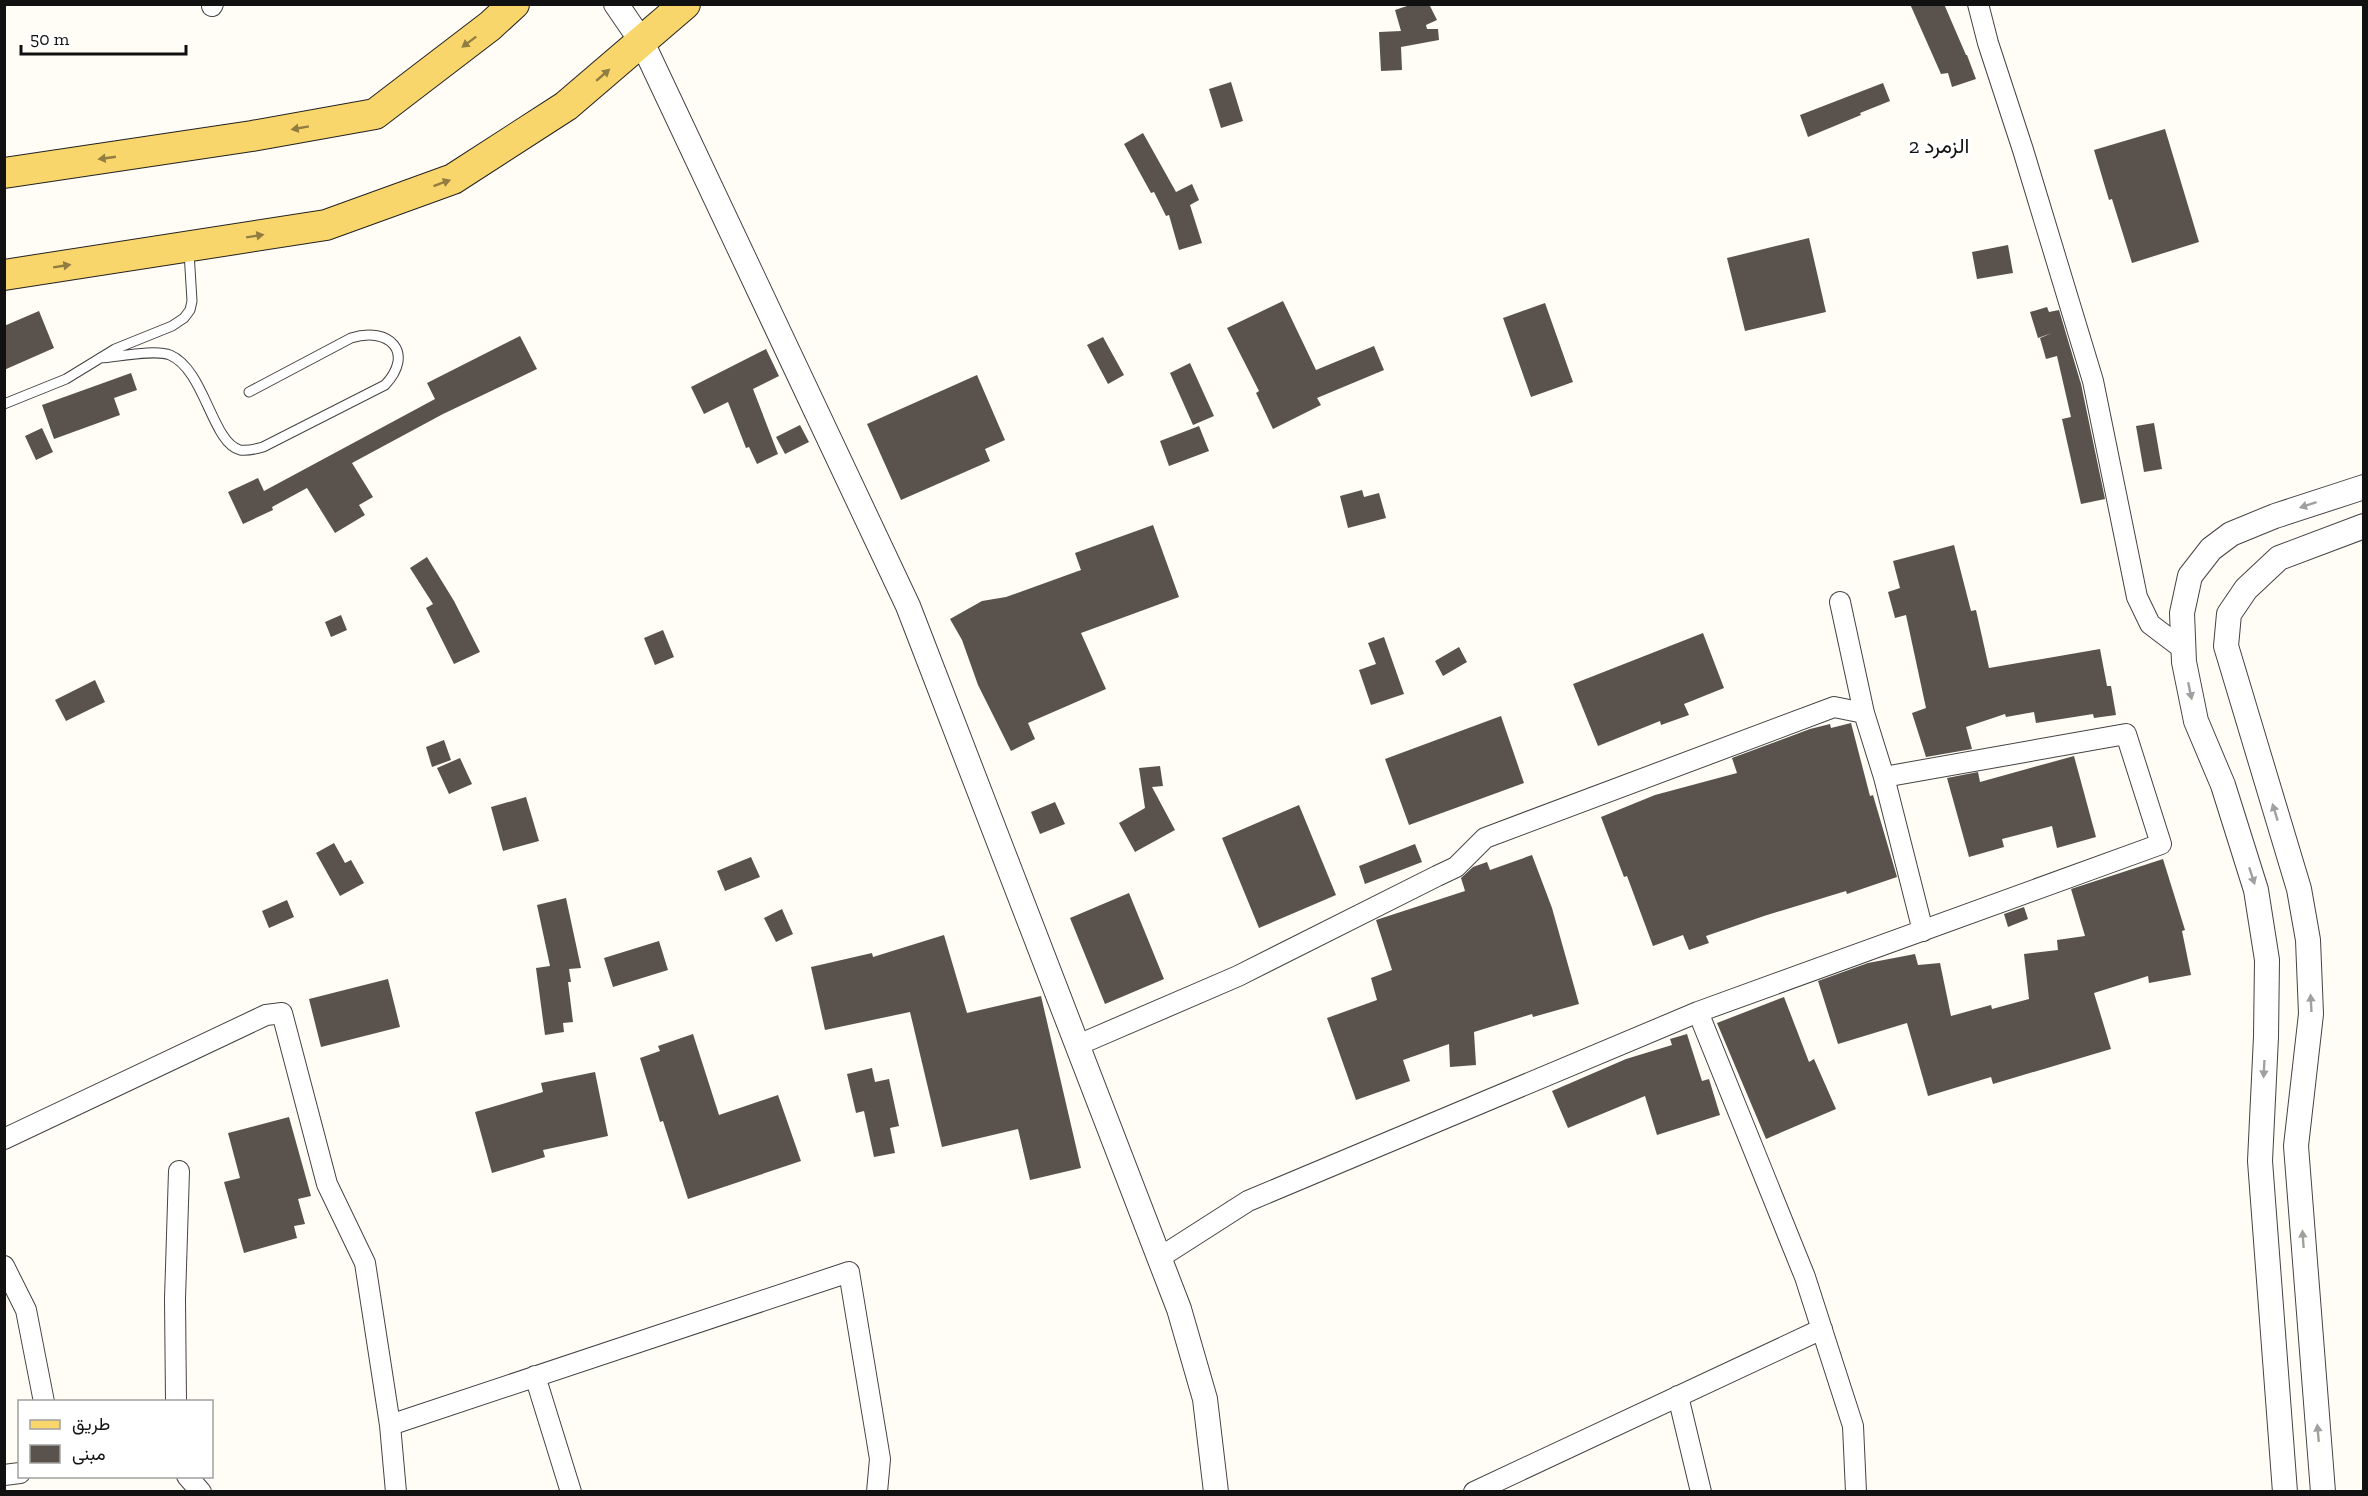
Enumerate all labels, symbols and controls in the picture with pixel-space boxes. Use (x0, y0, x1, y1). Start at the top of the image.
scale bar (21, 18, 186, 56)
text: 50 m (30, 28, 70, 50)
one-way arrow (462, 36, 478, 48)
one-way arrow (595, 69, 610, 82)
one-way arrow (290, 124, 309, 133)
district label: الزمرد 2 (1909, 133, 1969, 159)
one-way arrow (98, 153, 117, 162)
one-way arrow (433, 178, 451, 188)
one-way arrow (246, 231, 265, 240)
one-way arrow (53, 261, 72, 270)
one-way arrow (2299, 501, 2317, 511)
one-way arrow (2186, 682, 2195, 701)
one-way arrow (2270, 803, 2279, 821)
one-way arrow (2247, 867, 2257, 885)
one-way arrow (2306, 993, 2316, 1012)
one-way arrow (2260, 1060, 2269, 1079)
one-way arrow (2299, 1229, 2308, 1248)
legend (18, 1400, 213, 1478)
text: طريق (72, 1413, 110, 1435)
one-way arrow (2313, 1424, 2323, 1443)
text: مبنى (72, 1443, 106, 1465)

